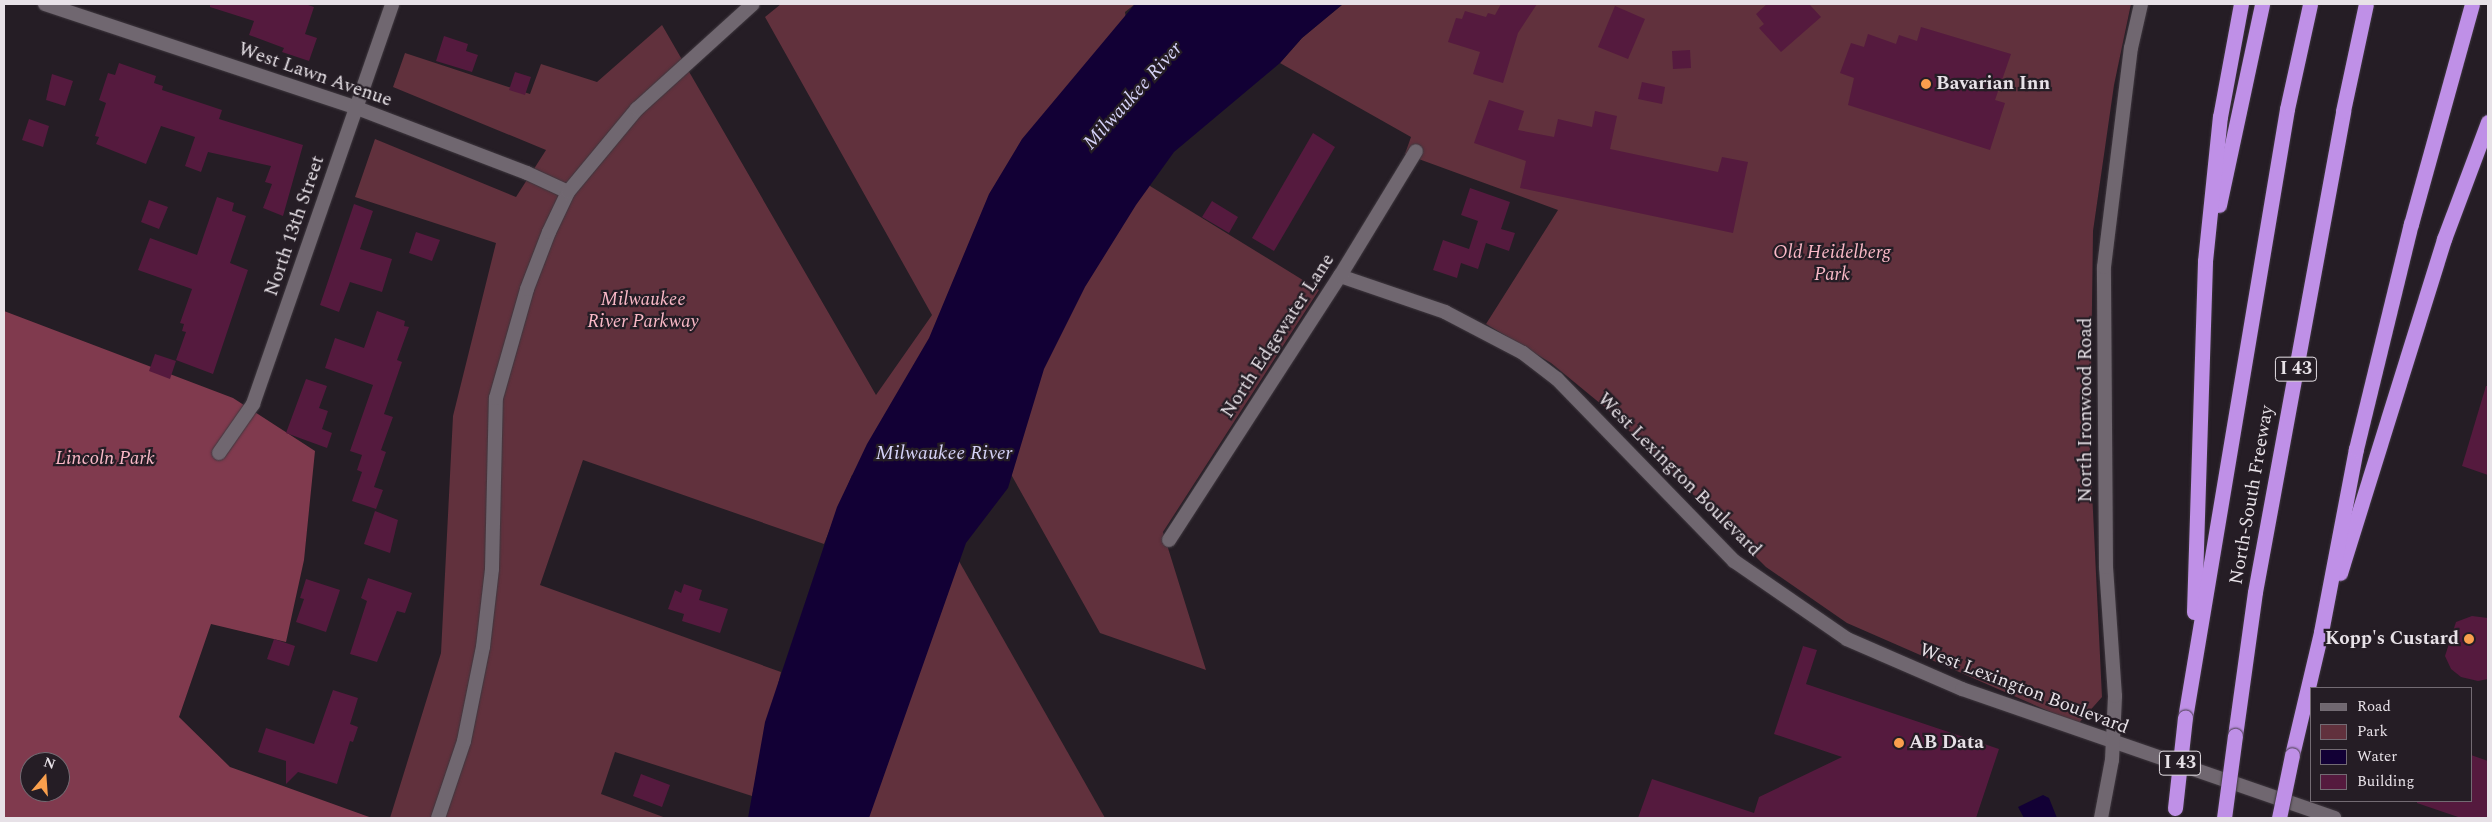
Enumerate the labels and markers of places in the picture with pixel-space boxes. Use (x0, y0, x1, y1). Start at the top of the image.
place label: Bavarian Inn (1936, 73, 2050, 95)
marker: Bavarian Inn (1920, 78, 1932, 90)
place label: Kopp's Custard (2325, 628, 2459, 650)
marker: Kopp's Custard (2463, 633, 2475, 645)
place label: AB Data (1909, 732, 1984, 754)
marker: AB Data (1893, 737, 1905, 749)

